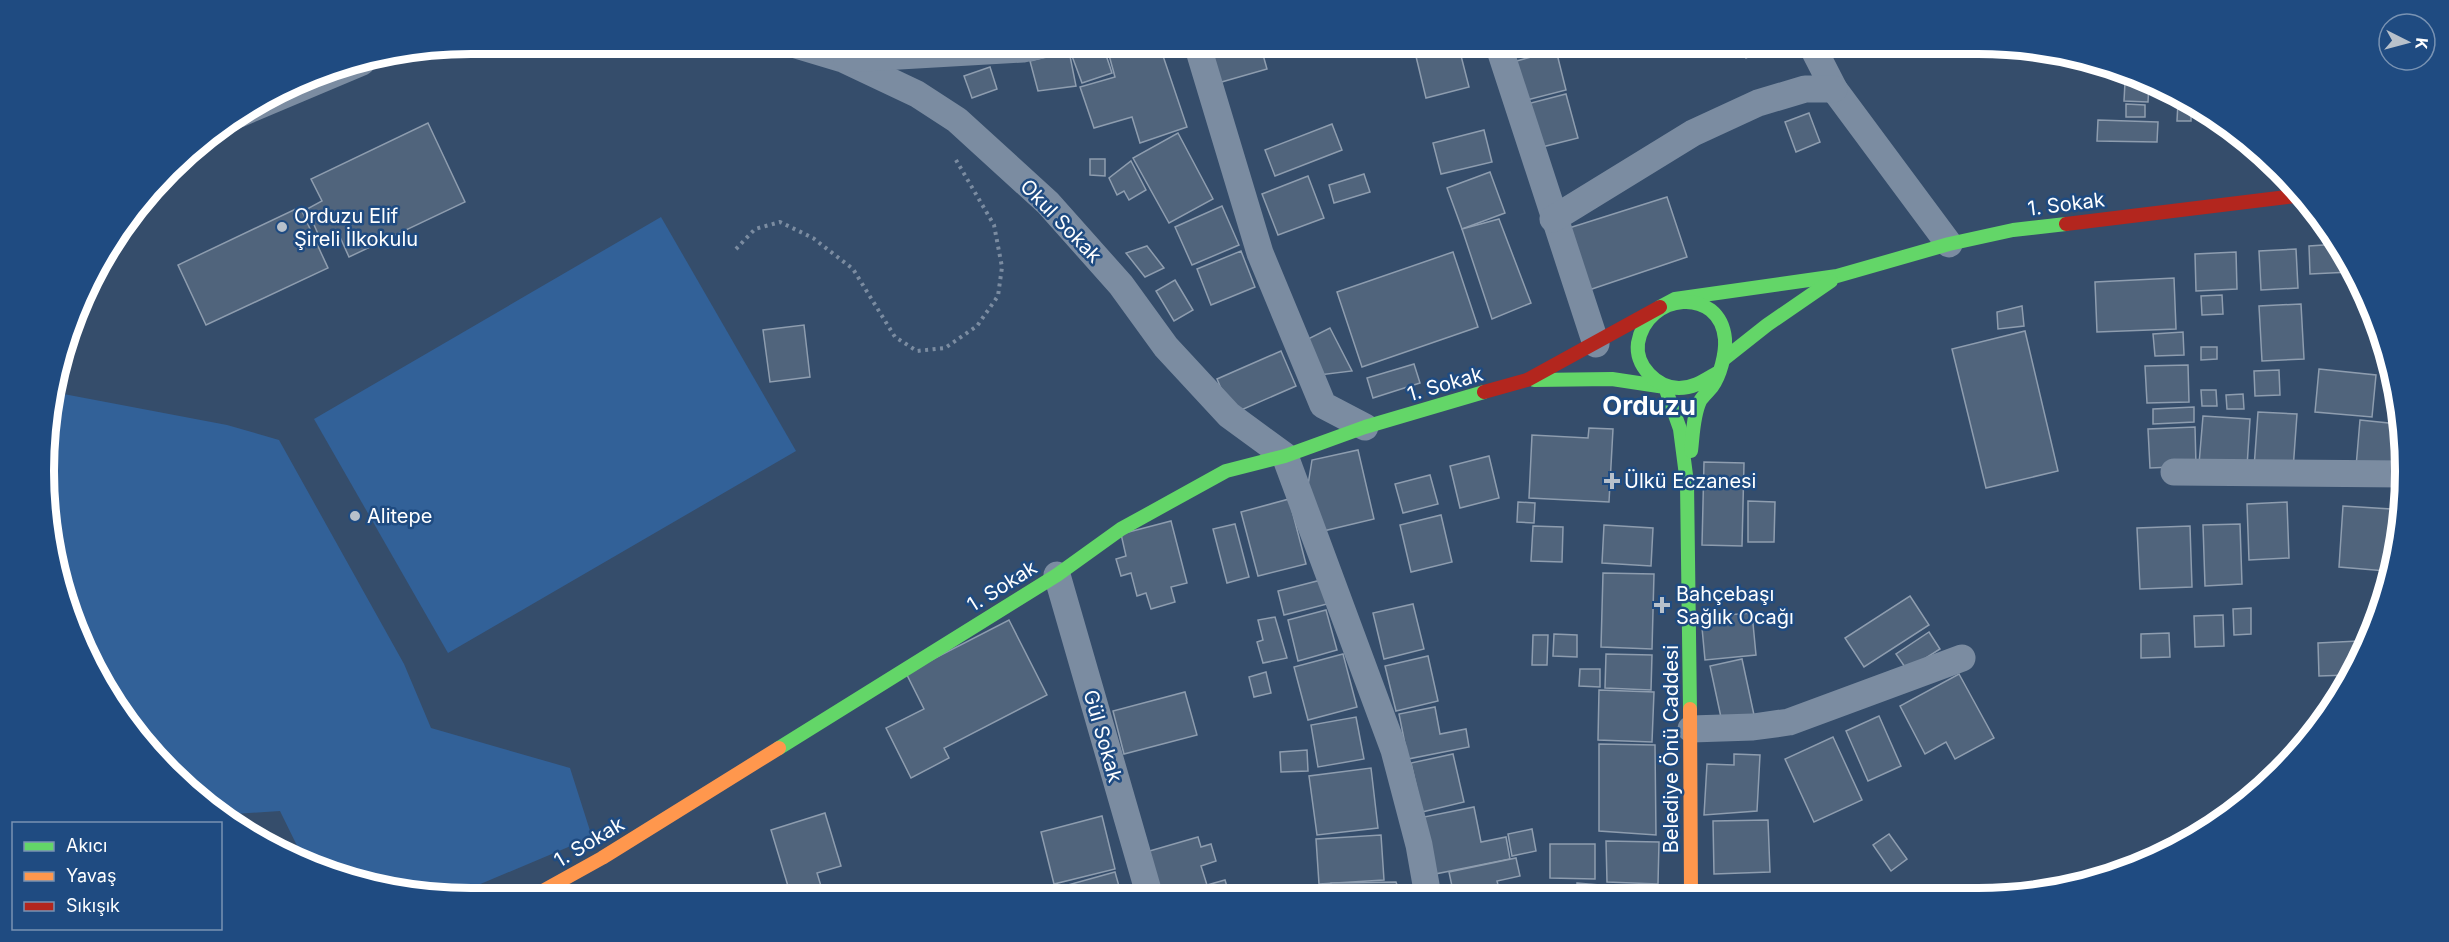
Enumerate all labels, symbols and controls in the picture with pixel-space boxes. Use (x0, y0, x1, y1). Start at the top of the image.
north arrow (2377, 12, 2437, 72)
text: K (2411, 37, 2432, 51)
street label: Okul Sokak (1015, 174, 1107, 268)
street label: 1. Sokak (2026, 187, 2106, 221)
place label: Orduzu Elif Şireli İlkokulu (294, 204, 418, 251)
marker: Orduzu Elif Şireli İlkokulu (275, 220, 289, 234)
street label: 1. Sokak (1404, 362, 1486, 406)
district label: Orduzu (1602, 390, 1696, 421)
place label: Ülkü Eczanesi (1624, 469, 1756, 493)
marker: Ülkü Eczanesi (1605, 474, 1619, 488)
place label: Alitepe (367, 504, 432, 528)
marker: Alitepe (348, 509, 362, 523)
street label: 1. Sokak (963, 555, 1041, 617)
place label: Bahçebaşı Sağlık Ocağı (1676, 582, 1794, 629)
marker: Bahçebaşı Sağlık Ocağı (1653, 596, 1671, 614)
street label: Belediye Önü Caddesi (1659, 645, 1683, 853)
street label: Gül Sokak (1078, 687, 1128, 785)
street label: 1. Sokak (550, 812, 628, 872)
legend (12, 822, 222, 930)
text: Akıcı (66, 835, 107, 856)
text: Yavaş (66, 865, 116, 886)
text: Sıkışık (66, 895, 120, 916)

